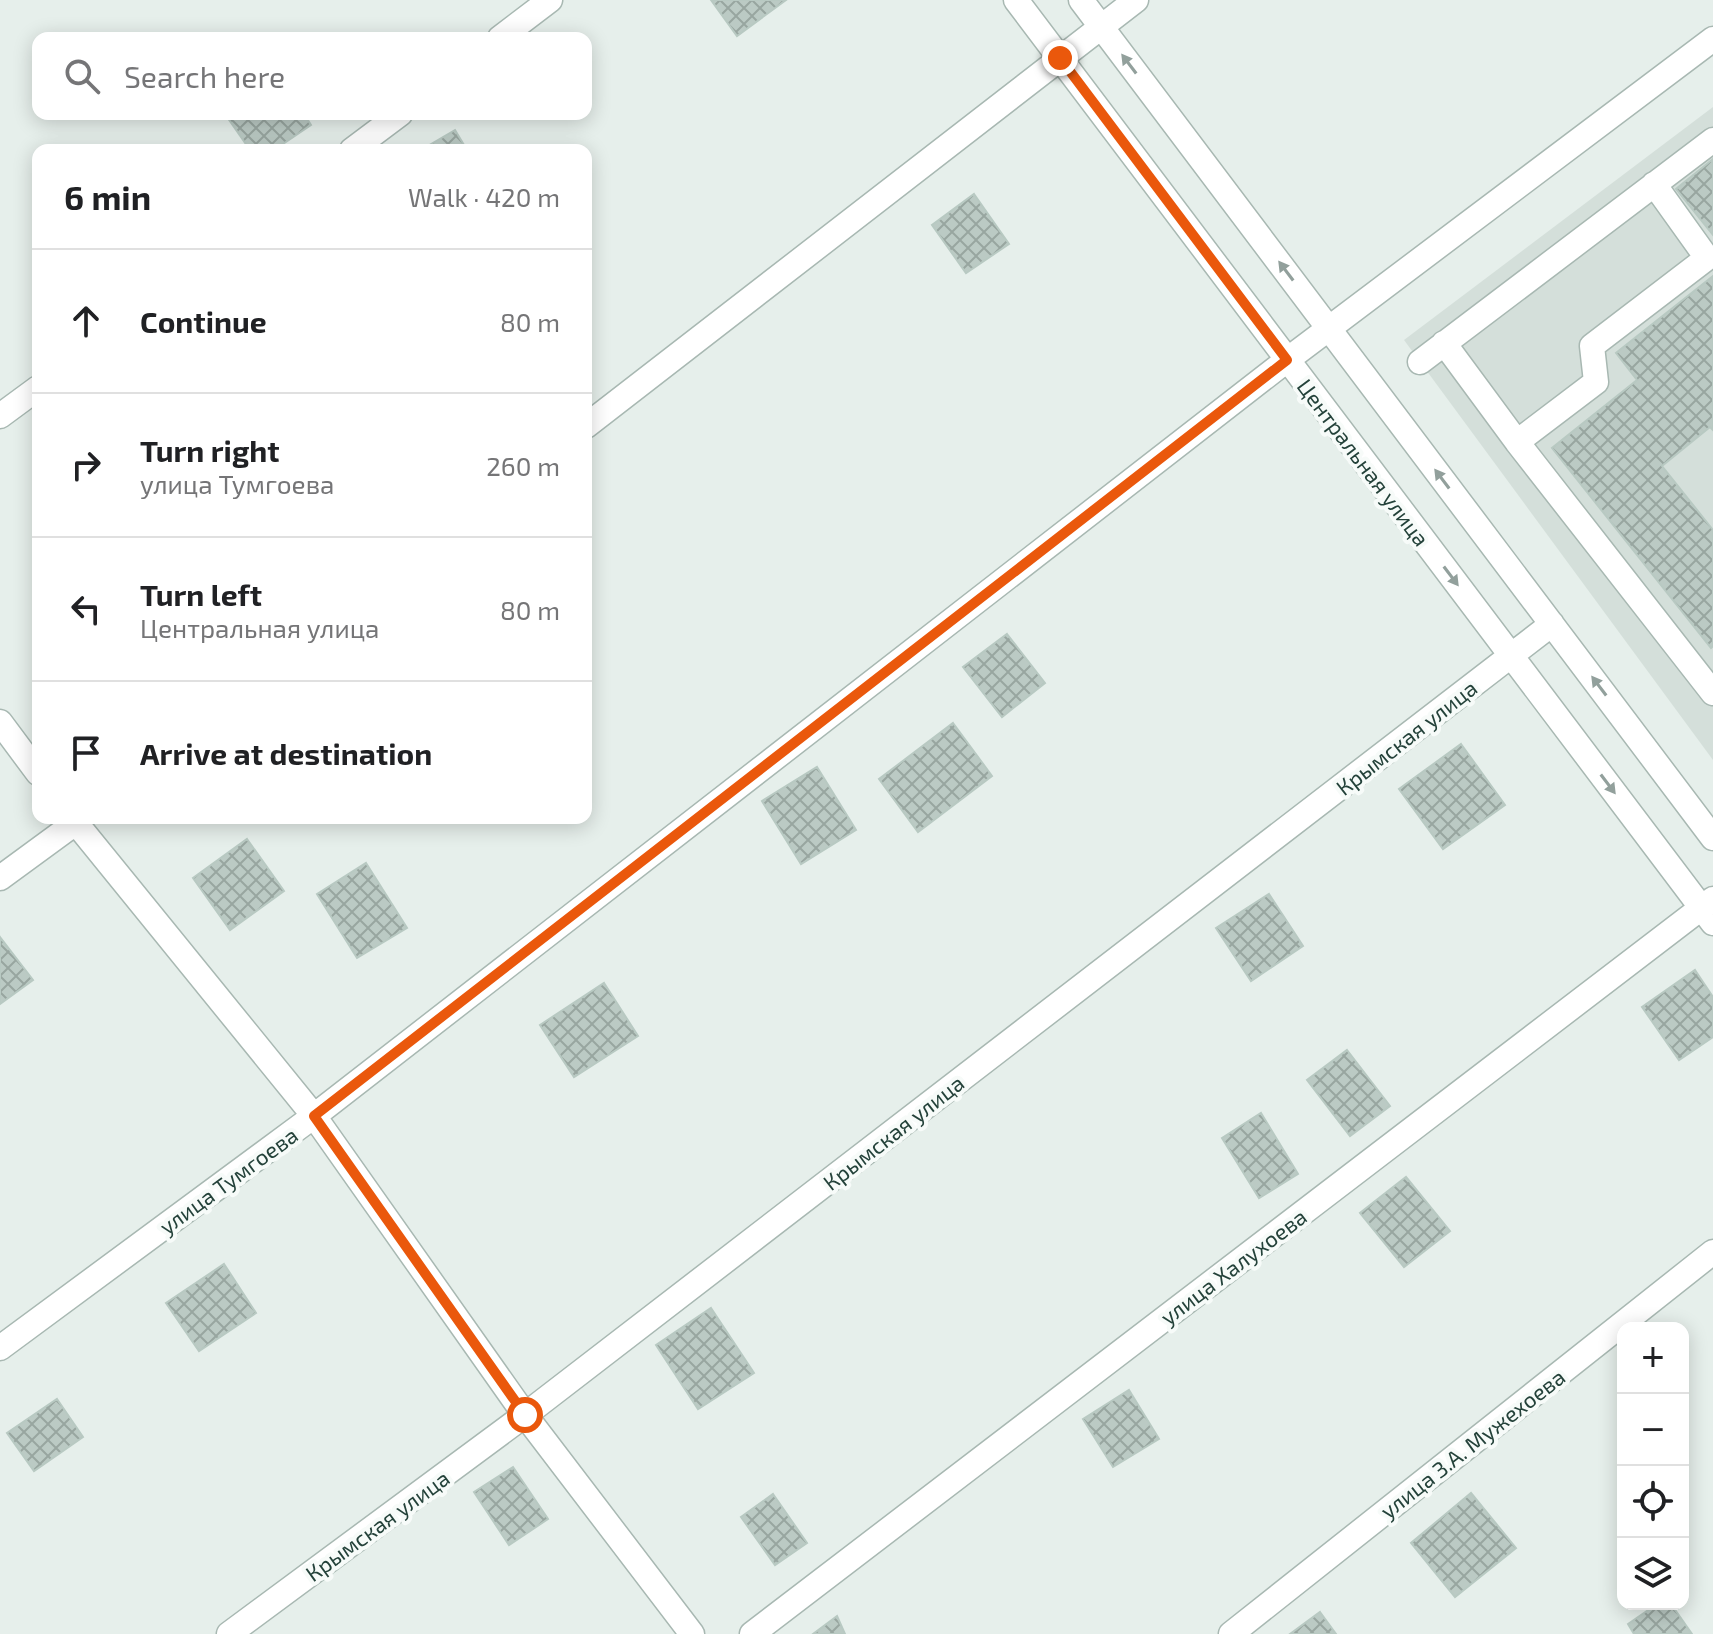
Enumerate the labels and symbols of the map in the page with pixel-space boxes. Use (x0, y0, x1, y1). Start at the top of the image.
route end (1042, 40, 1078, 76)
one-way arrow (1122, 54, 1138, 74)
one-way arrow (1278, 261, 1294, 282)
street label: Центральная улица (1292, 373, 1435, 551)
one-way arrow (1435, 469, 1451, 489)
one-way arrow (1443, 566, 1459, 586)
street label: Крымская улица (1330, 674, 1482, 801)
one-way arrow (1591, 676, 1607, 697)
one-way arrow (1599, 773, 1615, 794)
street label: Крымская улица (817, 1069, 969, 1196)
street label: улица Тумгоева (154, 1121, 303, 1240)
street label: улица Халухоева (1155, 1203, 1312, 1330)
street label: улица З.А. Мужехоева (1374, 1363, 1570, 1524)
route start (507, 1397, 543, 1433)
street label: Крымская улица (300, 1464, 455, 1587)

